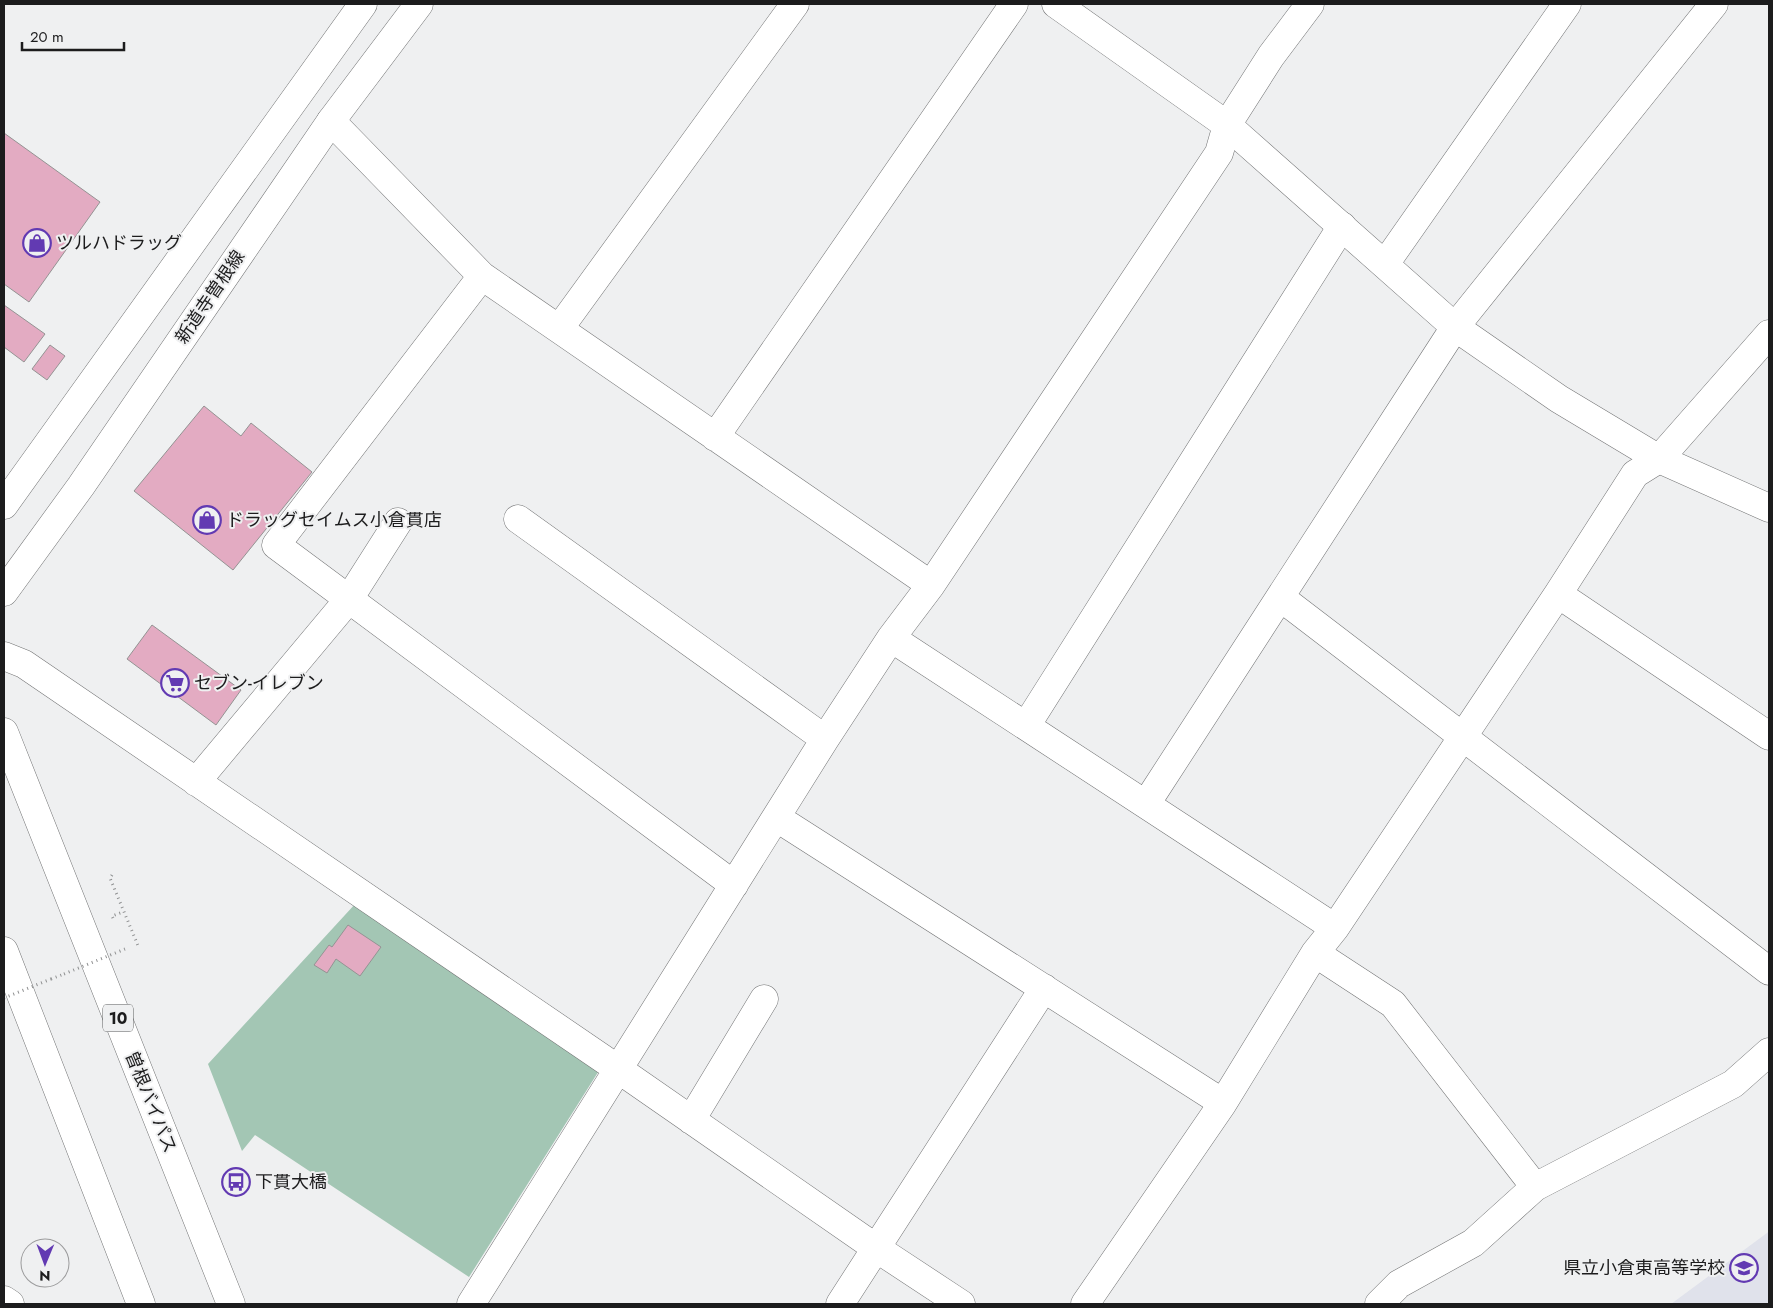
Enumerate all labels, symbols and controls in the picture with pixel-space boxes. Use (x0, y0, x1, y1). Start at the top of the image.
scale bar (22, 20, 125, 52)
text: 20 m (30, 26, 64, 48)
shop icon: ツルハドラッグ (22, 228, 52, 258)
place label: ツルハドラッグ (56, 230, 182, 256)
street label: 新道寺曽根線 (169, 245, 251, 349)
shop icon: ドラッグセイムス小倉貫店 (192, 505, 222, 535)
place label: ドラッグセイムス小倉貫店 (226, 507, 442, 533)
supermarket icon: セブン-イレブン (160, 668, 190, 698)
place label: セブン-イレブン (194, 670, 324, 696)
road number: 10 (103, 1004, 133, 1032)
street label: 曽根バイパス (119, 1047, 183, 1157)
bus stop icon: 下貫大橋 (221, 1167, 251, 1197)
place label: 下貫大橋 (255, 1169, 327, 1195)
north arrow (20, 1238, 70, 1288)
school or university icon: 県立小倉東高等学校 (1729, 1253, 1759, 1283)
place label: 県立小倉東高等学校 (1563, 1255, 1725, 1281)
text: N (39, 1266, 51, 1286)

